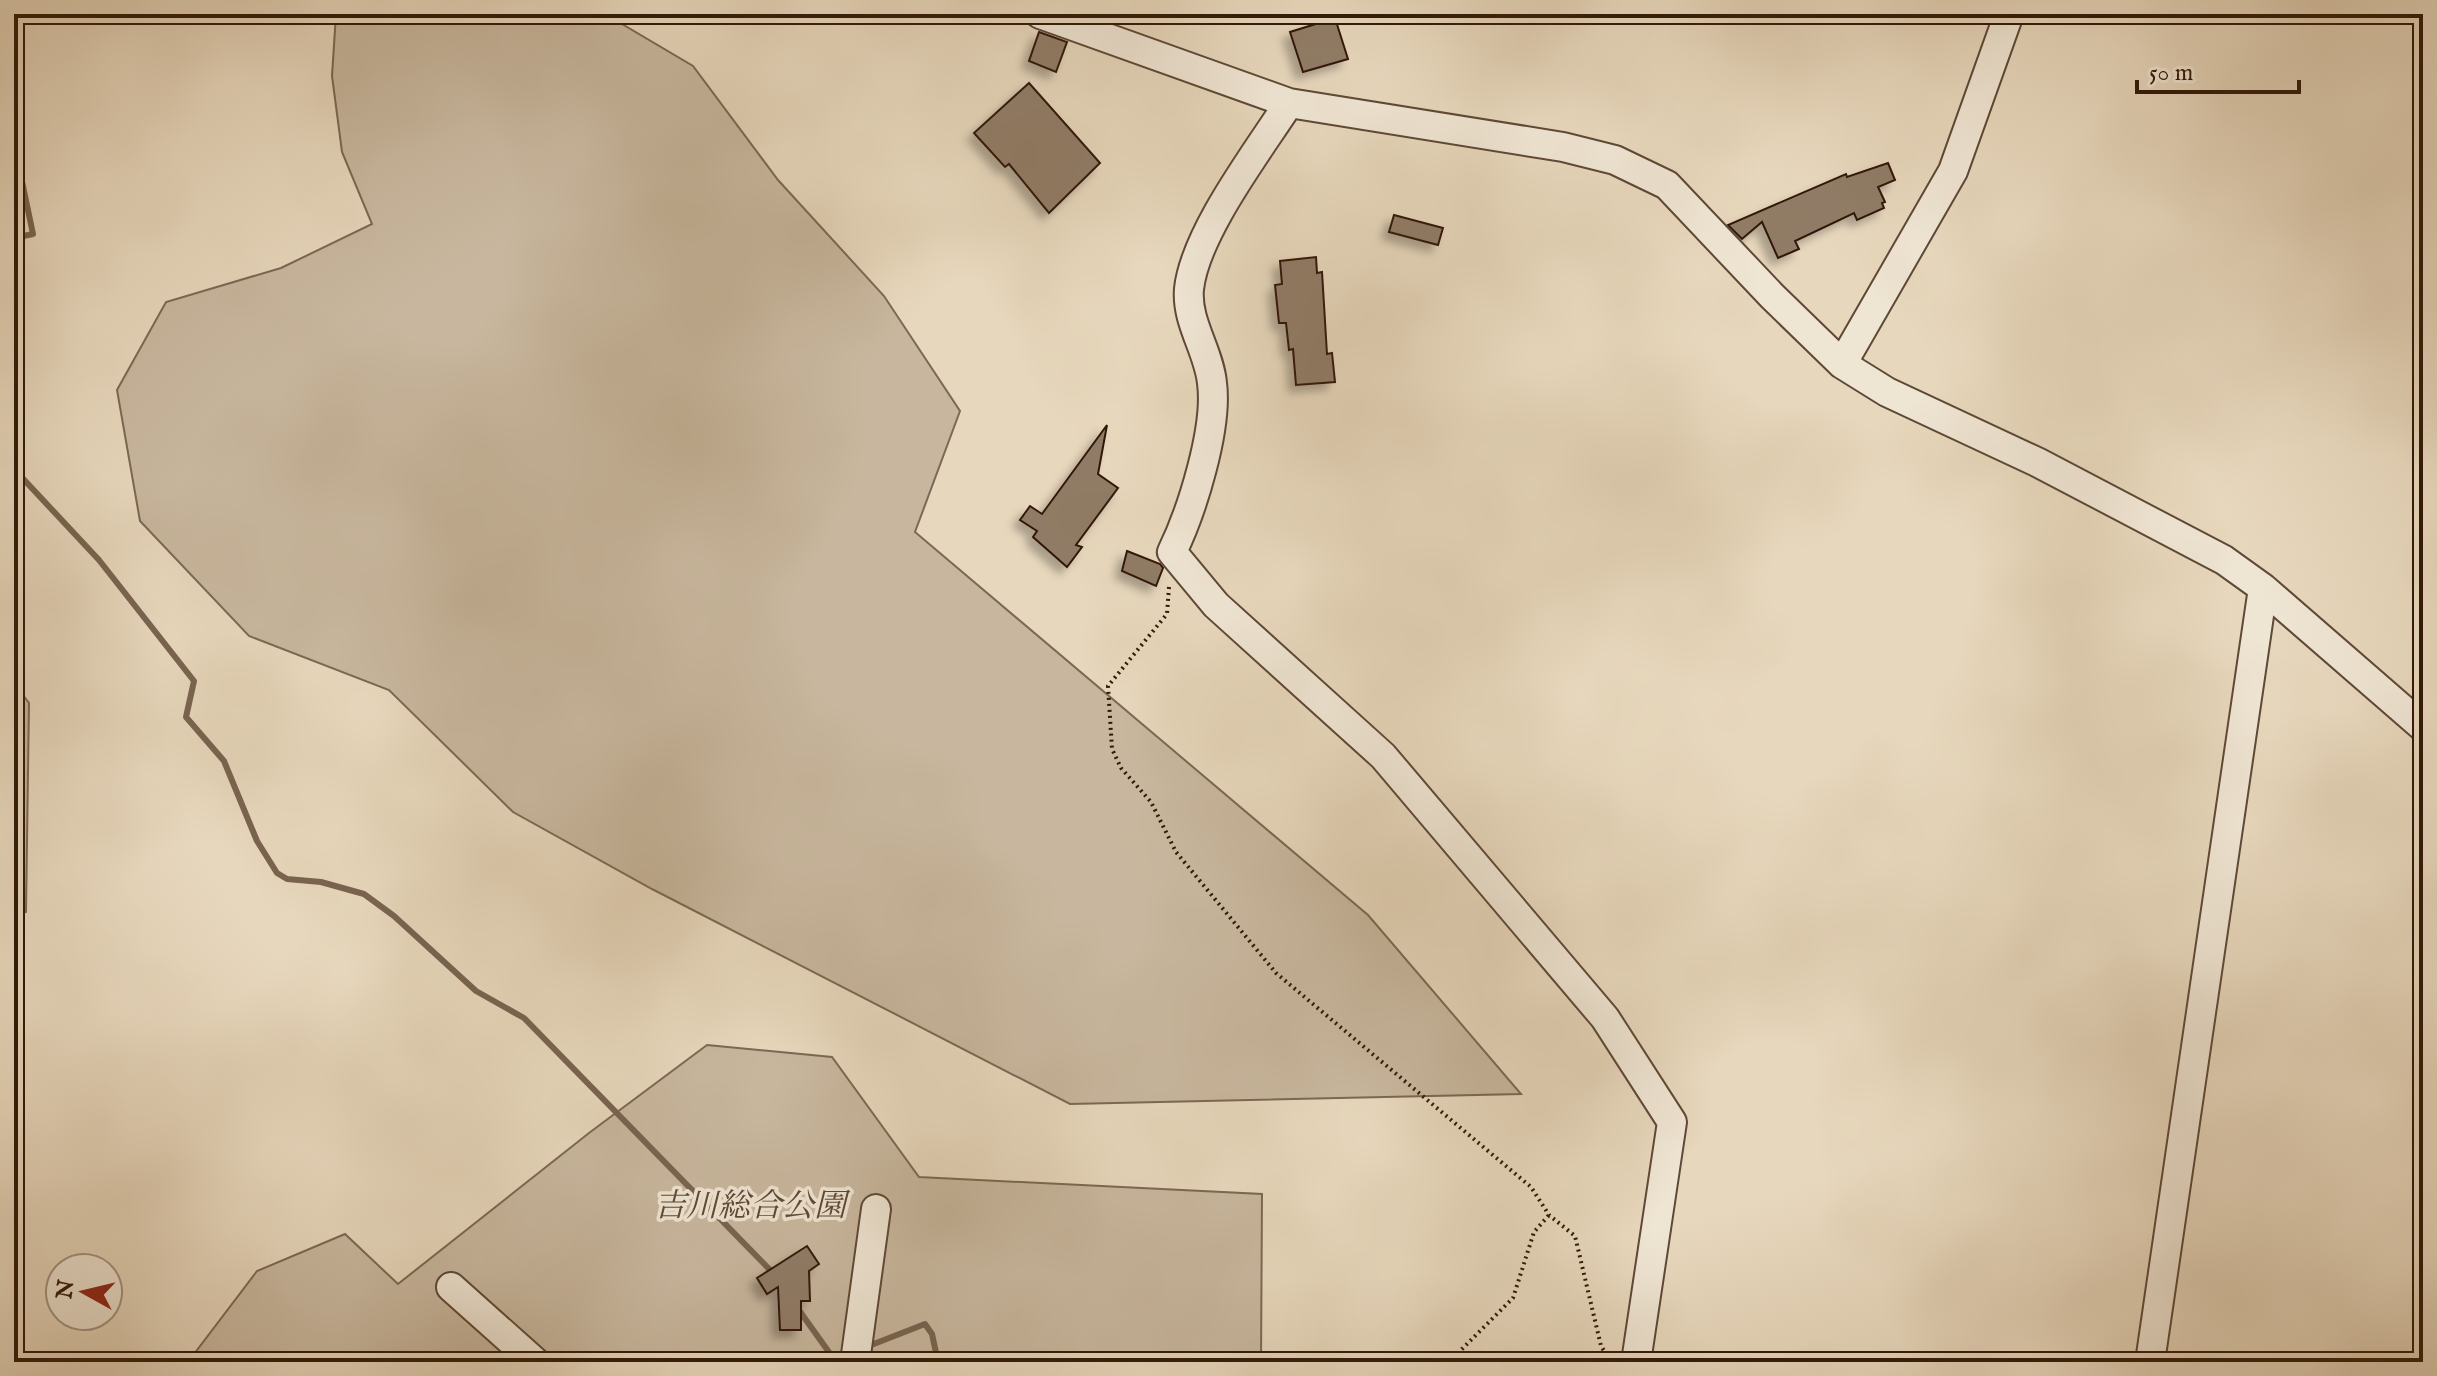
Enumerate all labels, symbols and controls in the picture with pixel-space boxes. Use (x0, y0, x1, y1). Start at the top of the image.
scale bar (2137, 44, 2299, 94)
text: 50 m (2149, 58, 2193, 89)
park label: 吉川総合公園 (654, 1187, 851, 1228)
north arrow (44, 1252, 124, 1332)
text: N (51, 1278, 81, 1302)

